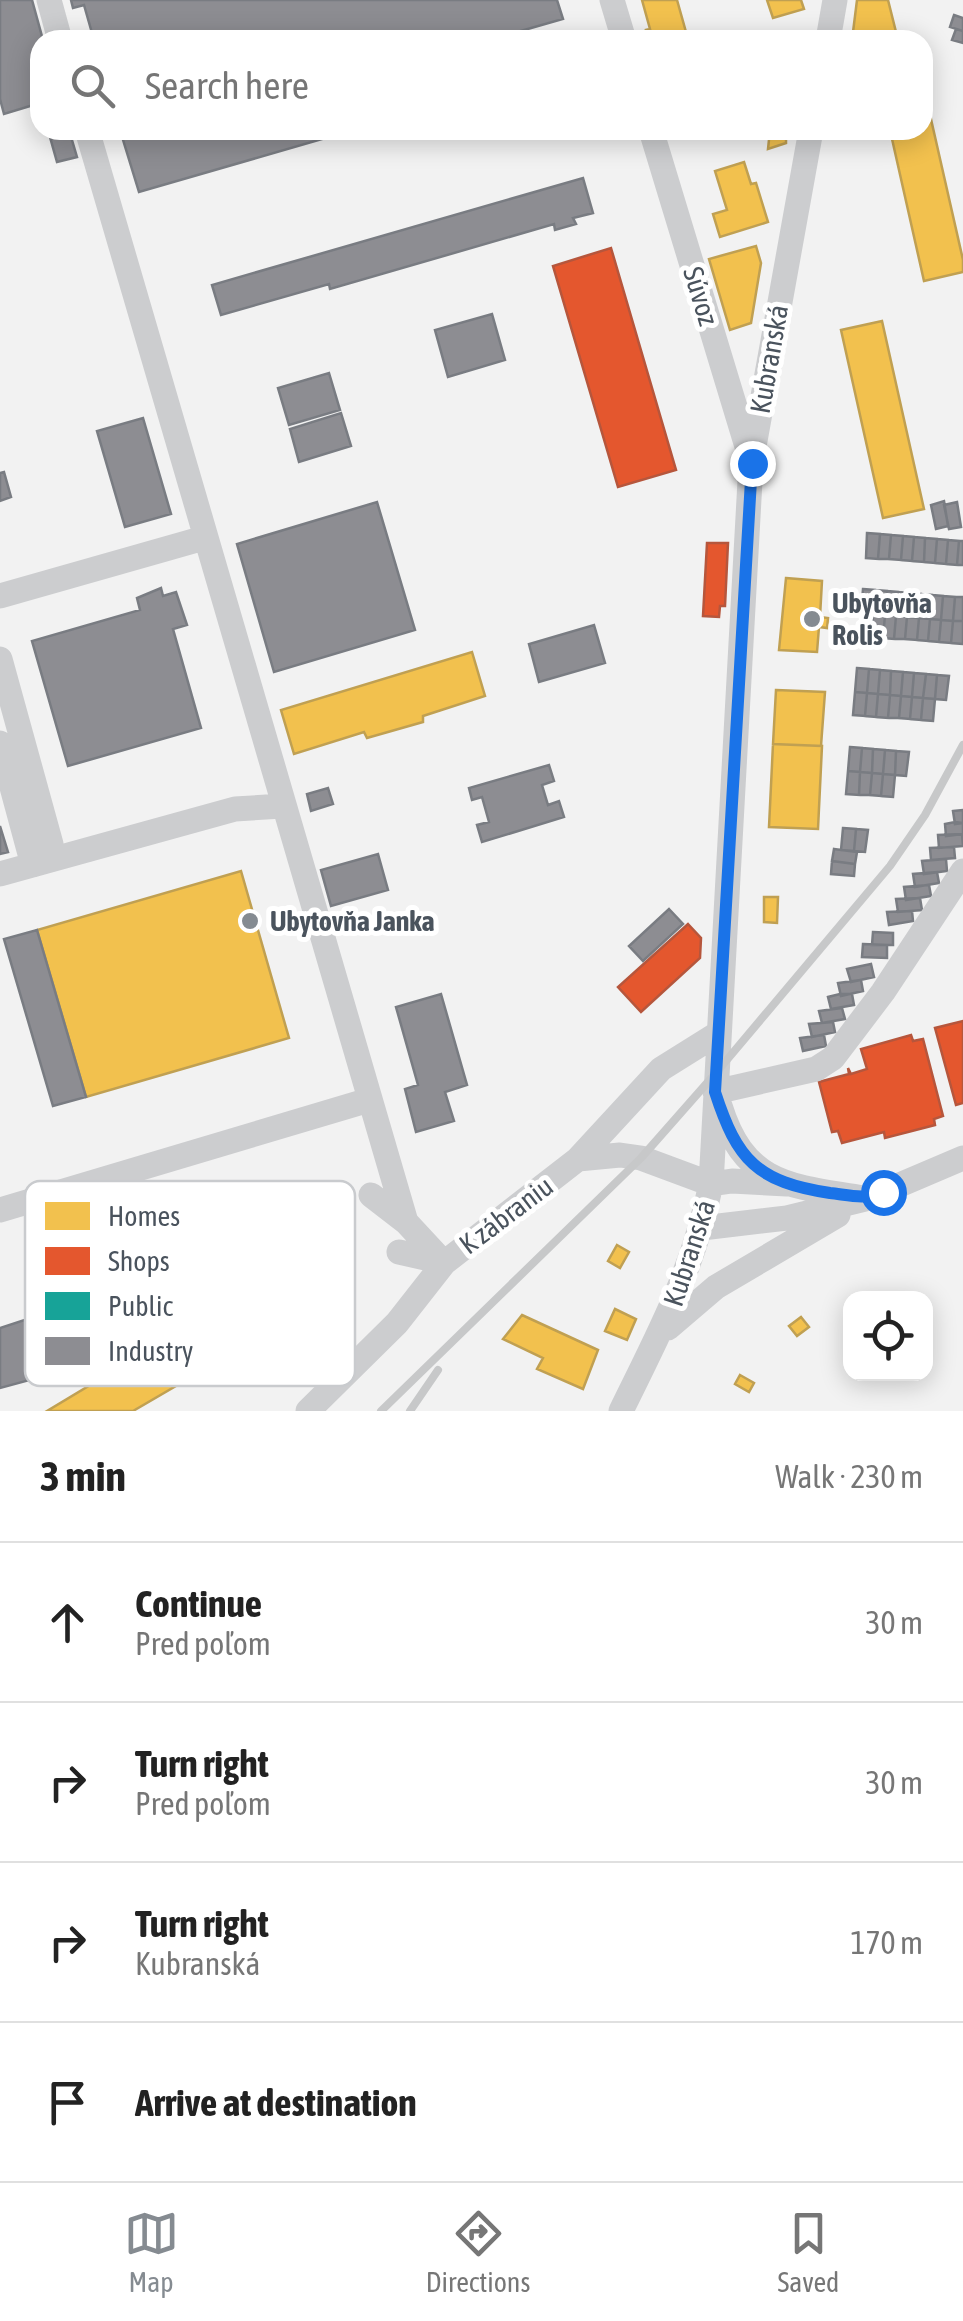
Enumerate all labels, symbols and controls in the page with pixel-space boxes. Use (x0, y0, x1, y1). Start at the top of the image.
search box (30, 30, 933, 140)
icon: search (65, 58, 120, 113)
text: Search here (145, 64, 309, 107)
street label: Súvoz (677, 263, 725, 329)
street label: Kubranská (744, 302, 794, 416)
route end (730, 441, 776, 487)
place label: Ubytovňa Rolis (832, 587, 932, 651)
marker: Ubytovňa Rolis (801, 608, 823, 630)
place label: Ubytovňa Janka (270, 905, 435, 937)
marker: Ubytovňa Janka (239, 910, 261, 932)
street label: K zábraniu (453, 1170, 559, 1260)
route start (861, 1170, 907, 1216)
legend (25, 1181, 355, 1386)
street label: Kubranská (657, 1196, 721, 1310)
text: Homes (108, 1200, 180, 1232)
text: Shops (108, 1245, 170, 1277)
text: Public (108, 1290, 173, 1322)
map controls (843, 1291, 933, 1381)
button: locate (843, 1291, 933, 1381)
text: Industry (108, 1335, 193, 1367)
text: 3 min (40, 1452, 126, 1500)
text: Walk · 230 m (775, 1458, 923, 1495)
text: Continue (135, 1582, 262, 1625)
icon: ahead (40, 1595, 95, 1650)
text: 30 m (865, 1604, 923, 1641)
text: Pred poľom (135, 1625, 271, 1662)
text: Turn right (135, 1742, 269, 1785)
icon: right (40, 1755, 95, 1810)
text: 30 m (865, 1764, 923, 1801)
text: Pred poľom (135, 1785, 271, 1822)
text: Turn right (135, 1902, 269, 1945)
icon: right (40, 1915, 95, 1970)
text: 170 m (850, 1924, 923, 1961)
text: Kubranská (135, 1945, 260, 1982)
icon: arrive (40, 2075, 95, 2130)
text: Arrive at destination (135, 2081, 417, 2124)
tab: Map (124, 2206, 179, 2298)
tab: Directions (426, 2206, 530, 2298)
tab: Saved (778, 2206, 839, 2298)

